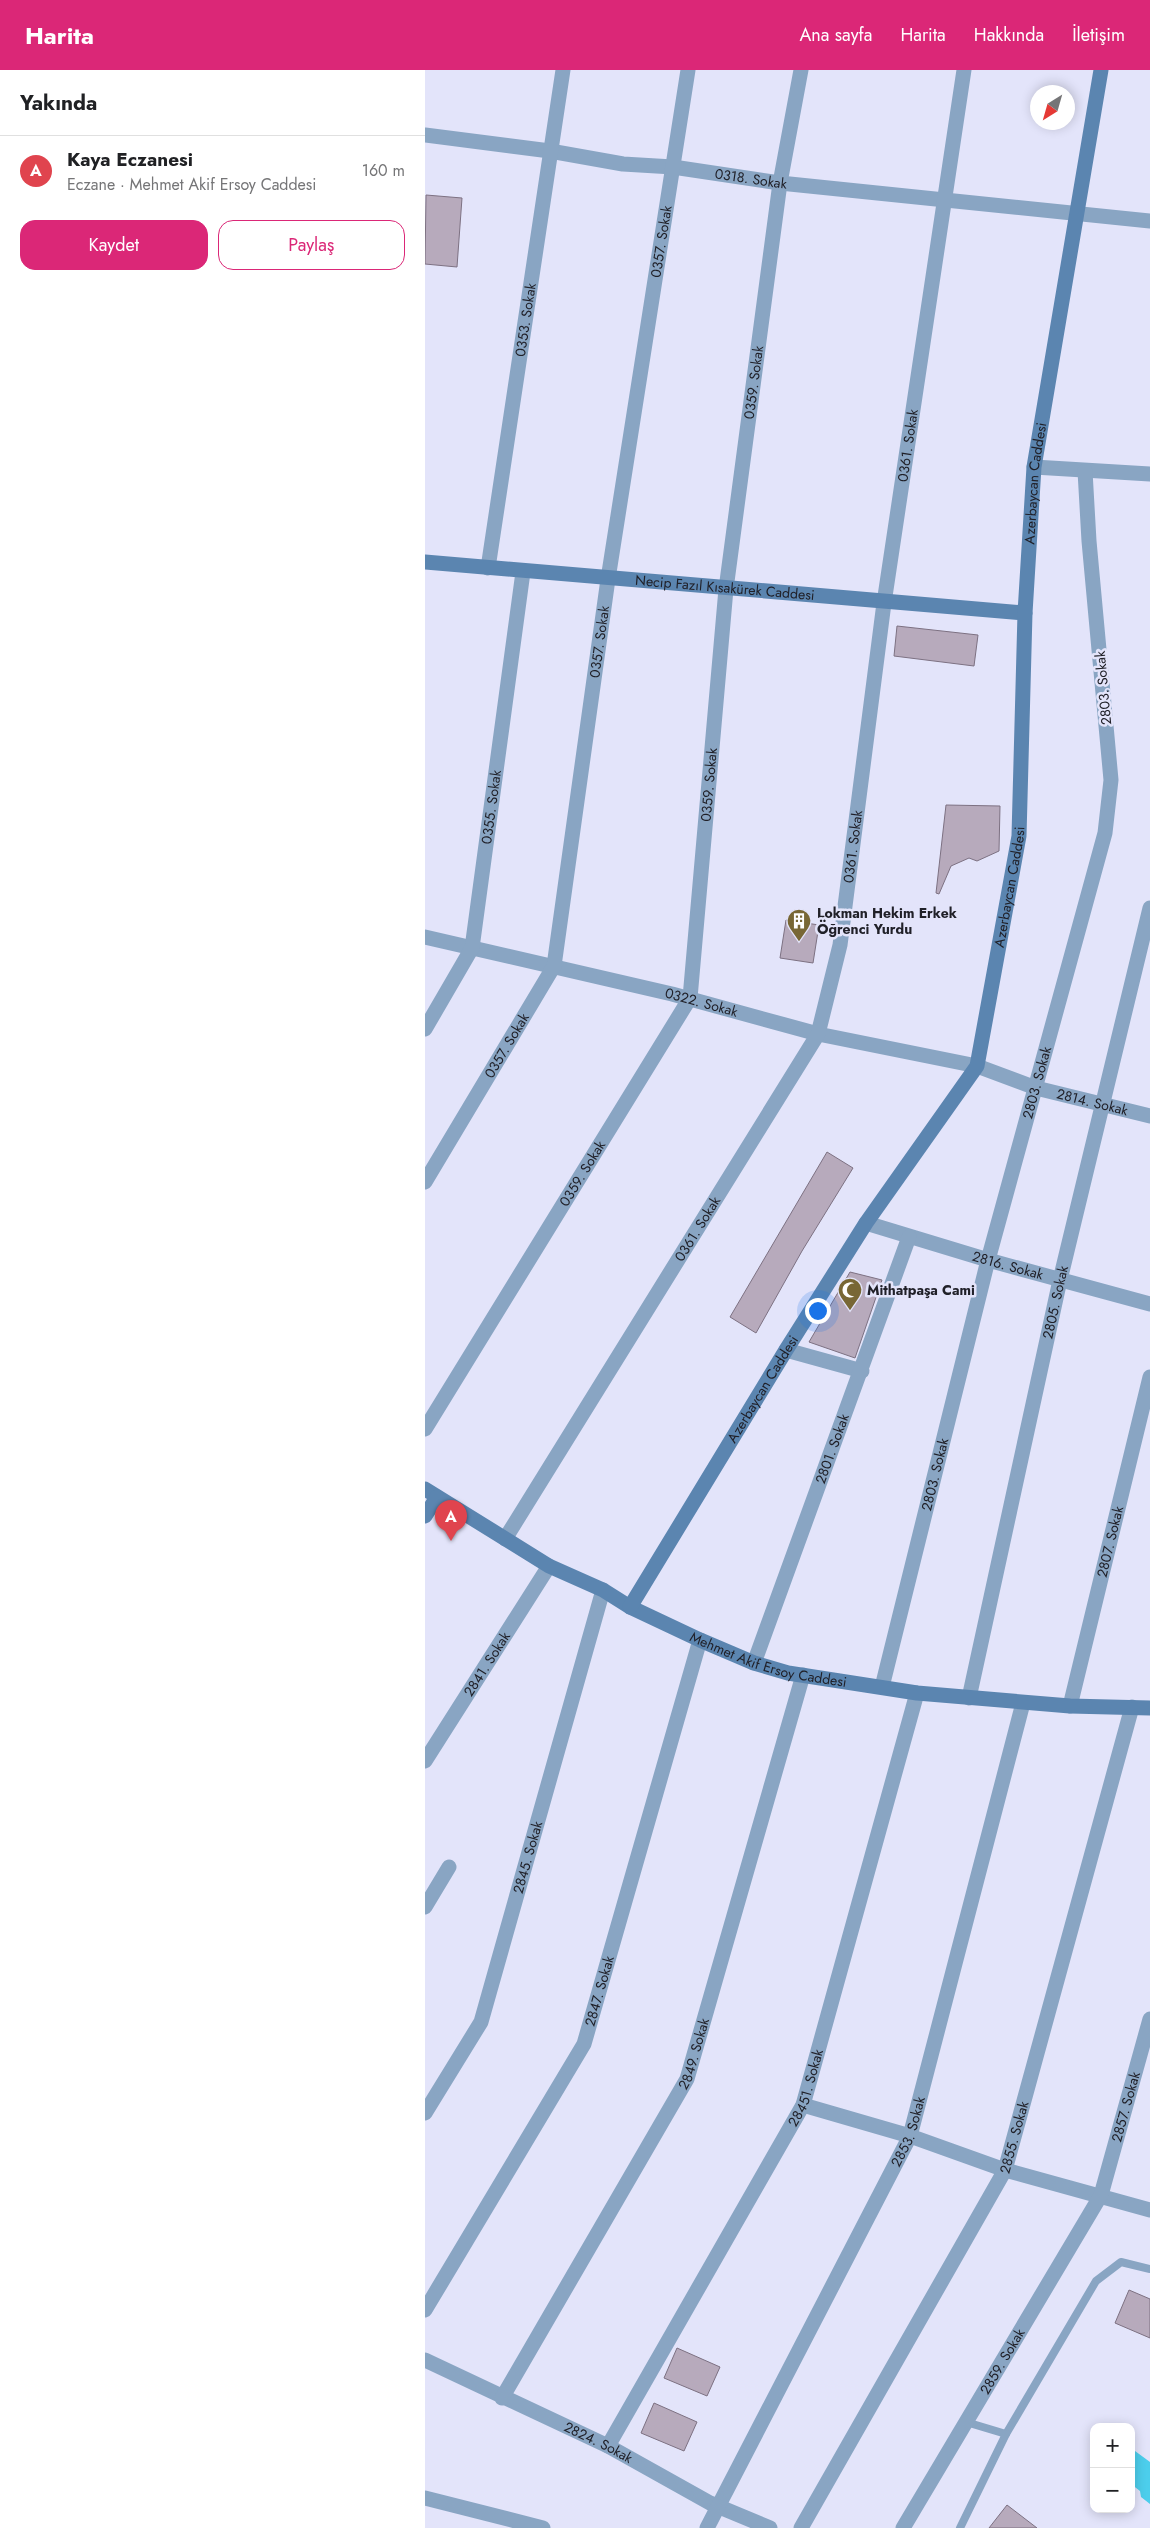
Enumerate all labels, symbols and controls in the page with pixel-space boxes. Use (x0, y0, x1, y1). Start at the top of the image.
text: Harita (25, 18, 94, 53)
text: Ana sayfa (799, 22, 872, 48)
text: Harita (900, 22, 946, 48)
text: Hakkında (974, 22, 1044, 48)
text: İletişim (1072, 22, 1125, 48)
north arrow (1030, 85, 1075, 130)
text: Yakında (20, 88, 97, 118)
text: Kaya Eczanesi (67, 146, 193, 173)
text: A (30, 159, 42, 182)
text: 160 m (362, 159, 405, 182)
street label: 0318. Sokak (713, 163, 789, 194)
text: Eczane · Mehmet Akif Ersoy Caddesi (67, 173, 316, 196)
street label: 0357. Sokak (646, 203, 677, 279)
button: Kaydet (20, 220, 208, 270)
button: Paylaş (218, 220, 405, 270)
street label: 0353. Sokak (510, 281, 541, 358)
street label: 0359. Sokak (739, 344, 768, 420)
street label: 0361. Sokak (892, 407, 923, 483)
street label: Azerbaycan Caddesi (1019, 421, 1051, 545)
street label: Necip Fazıl Kısakürek Caddesi (634, 570, 815, 605)
street label: 0357. Sokak (584, 604, 614, 679)
street label: 2803. Sokak (1090, 649, 1116, 726)
street label: 0359. Sokak (696, 746, 722, 822)
street label: 0355. Sokak (476, 768, 506, 845)
street label: 0361. Sokak (838, 808, 867, 884)
street label: Azerbaycan Caddesi (989, 826, 1029, 949)
place label: Lokman Hekim Erkek Öğrenci Yurdu (817, 903, 957, 939)
building icon: Lokman Hekim Erkek Öğrenci Yurdu (786, 908, 812, 942)
street label: 0322. Sokak (663, 983, 741, 1022)
street label: 0357. Sokak (479, 1008, 534, 1082)
street label: 2803. Sokak (1017, 1043, 1056, 1121)
street label: 2814. Sokak (1054, 1083, 1131, 1120)
street label: 0359. Sokak (554, 1136, 610, 1210)
street label: 0361. Sokak (669, 1192, 726, 1265)
street label: 2816. Sokak (970, 1246, 1046, 1285)
street label: 2805. Sokak (1037, 1263, 1073, 1341)
mosque icon: Mithatpaşa Cami (837, 1277, 863, 1311)
place label: Mithatpaşa Cami (867, 1280, 975, 1300)
your location (805, 1298, 831, 1324)
street label: Azerbaycan Caddesi (722, 1331, 803, 1447)
street label: 2801. Sokak (810, 1410, 854, 1487)
street label: 2803. Sokak (916, 1435, 954, 1513)
pin: A (435, 1500, 467, 1541)
street label: 2807. Sokak (1092, 1503, 1128, 1580)
street label: 2841. Sokak (459, 1627, 515, 1700)
street label: Mehmet Akif Ersoy Caddesi (687, 1627, 848, 1692)
street label: 2845. Sokak (508, 1818, 547, 1896)
street label: 2847. Sokak (580, 1953, 619, 2029)
street label: 2849. Sokak (673, 2015, 714, 2093)
street label: 28451. Sokak (783, 2046, 828, 2130)
street label: 2857. Sokak (1106, 2068, 1145, 2144)
street label: 2853. Sokak (886, 2094, 930, 2170)
street label: 2855. Sokak (995, 2098, 1034, 2176)
street label: 2859. Sokak (975, 2324, 1030, 2398)
street label: 2824. Sokak (561, 2417, 637, 2468)
map controls (1090, 2423, 1135, 2513)
button: + (1090, 2423, 1135, 2468)
button: − (1090, 2468, 1135, 2513)

